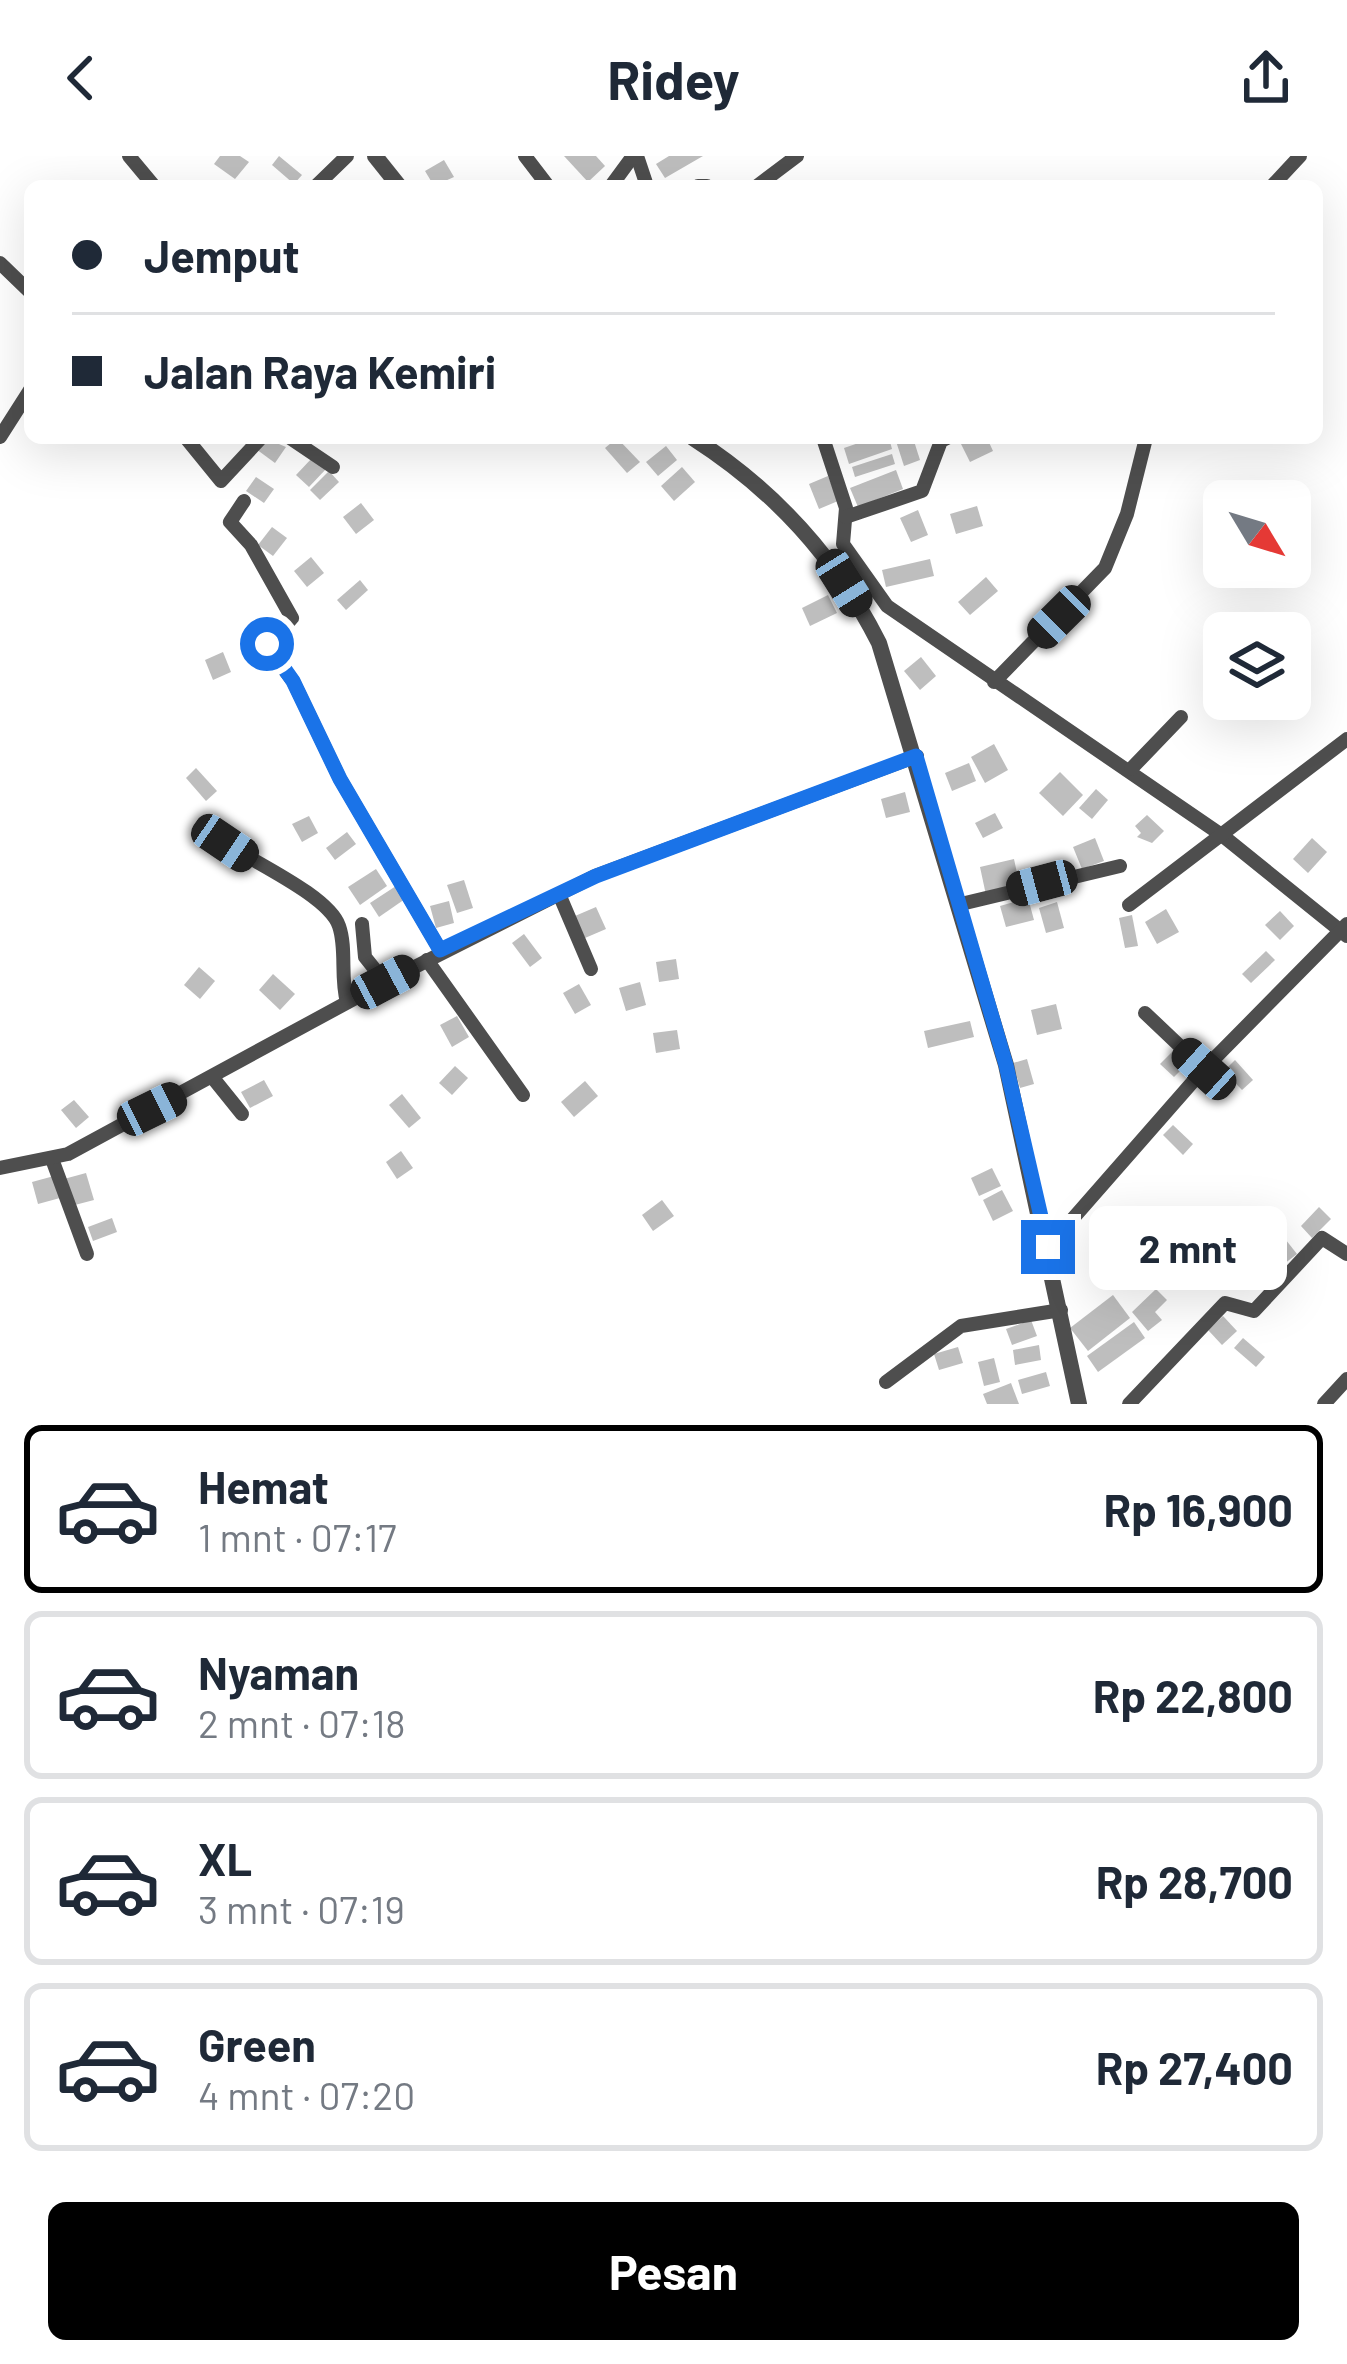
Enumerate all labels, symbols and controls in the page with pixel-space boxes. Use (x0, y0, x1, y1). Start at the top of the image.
icon: back (48, 45, 114, 111)
icon: share (1233, 45, 1299, 111)
text: Ridey (607, 46, 740, 111)
text: Jemput (144, 228, 300, 282)
text: Jalan Raya Kemiri (144, 344, 496, 398)
north arrow (1203, 480, 1311, 588)
map controls (1203, 480, 1311, 720)
car (810, 543, 878, 623)
car (1021, 579, 1097, 655)
button: layers (1203, 612, 1311, 720)
route start (240, 617, 294, 671)
car (185, 808, 265, 878)
car (1003, 856, 1081, 910)
car (345, 949, 425, 1015)
car (1165, 1032, 1243, 1106)
car (112, 1077, 192, 1141)
callout: 2 mnt (1090, 1205, 1288, 1289)
route end (1021, 1220, 1075, 1274)
text: 2 mnt (1139, 1224, 1237, 1271)
icon: car (54, 1455, 162, 1563)
text: Hemat (198, 1459, 329, 1513)
text: Rp 16,900 (1104, 1482, 1293, 1536)
text: 1 mnt · 07:17 (198, 1513, 397, 1560)
icon: car (54, 1641, 162, 1749)
text: Nyaman (198, 1645, 359, 1699)
text: Rp 22,800 (1093, 1668, 1293, 1722)
text: 2 mnt · 07:18 (198, 1699, 406, 1746)
icon: car (54, 1827, 162, 1935)
text: XL (198, 1831, 252, 1885)
text: Rp 28,700 (1096, 1854, 1293, 1908)
text: 3 mnt · 07:19 (198, 1885, 405, 1932)
icon: car (54, 2013, 162, 2121)
text: Green (198, 2017, 316, 2071)
text: Rp 27,400 (1096, 2040, 1293, 2094)
text: 4 mnt · 07:20 (198, 2071, 415, 2118)
button: Pesan (48, 2202, 1299, 2340)

